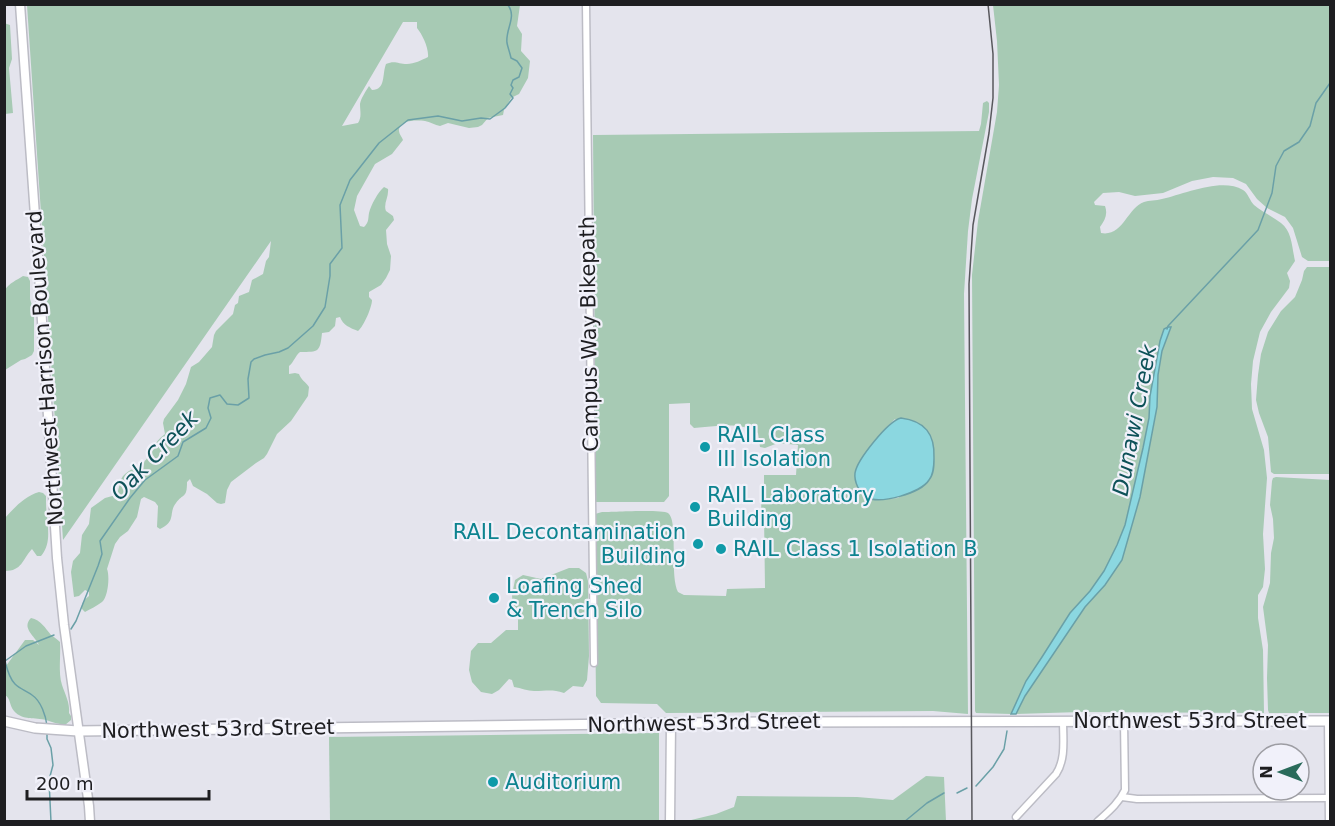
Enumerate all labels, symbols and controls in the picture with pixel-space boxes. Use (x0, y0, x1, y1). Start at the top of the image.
street label: Northwest Harrison Boulevard (22, 210, 68, 526)
street label: Campus Way Bikepath (575, 216, 603, 452)
water label: Dunawi Creek (1108, 341, 1162, 498)
water label: Oak Creek (106, 404, 204, 505)
place label: RAIL Class III Isolation (717, 423, 831, 471)
marker: RAIL Class III Isolation (698, 440, 712, 454)
place label: RAIL Laboratory Building (707, 483, 874, 531)
marker: RAIL Laboratory Building (688, 500, 702, 514)
place label: RAIL Decontamination Building (453, 520, 686, 568)
marker: RAIL Decontamination Building (691, 537, 705, 551)
place label: RAIL Class 1 Isolation B (733, 537, 978, 561)
marker: RAIL Class 1 Isolation B (714, 542, 728, 556)
place label: Loafing Shed & Trench Silo (506, 574, 643, 622)
marker: Loafing Shed & Trench Silo (487, 591, 501, 605)
street label: Northwest 53rd Street (587, 709, 821, 737)
street label: Northwest 53rd Street (1073, 709, 1307, 733)
street label: Northwest 53rd Street (101, 715, 335, 743)
north arrow (1251, 742, 1311, 802)
scale bar (27, 763, 208, 801)
text: N (1257, 765, 1276, 779)
place label: Auditorium (505, 770, 621, 794)
text: 200 m (36, 773, 94, 794)
marker: Auditorium (486, 775, 500, 789)

